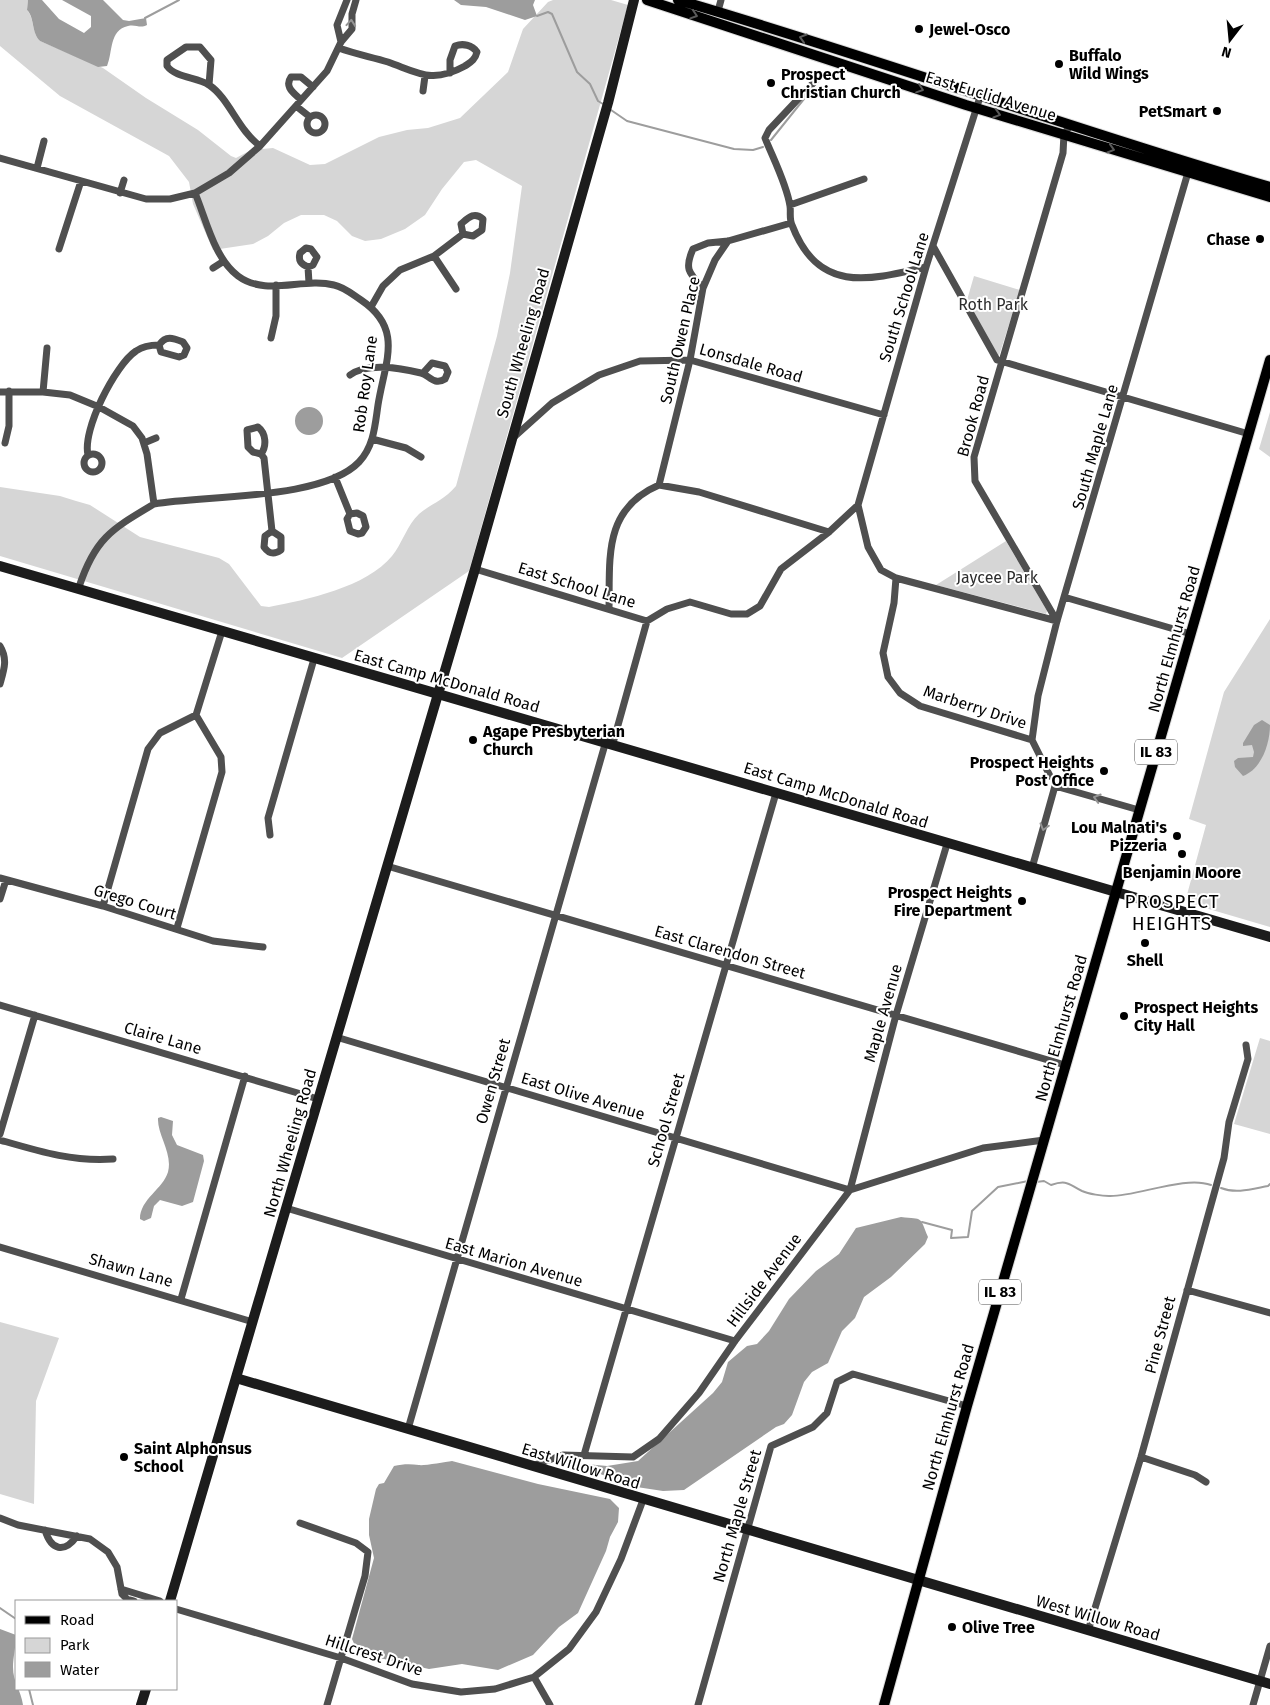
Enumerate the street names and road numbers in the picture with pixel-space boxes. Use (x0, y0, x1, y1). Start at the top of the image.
street label: East Euclid Avenue (923, 67, 1059, 125)
street label: South School Lane (875, 230, 933, 364)
street label: South Wheeling Road (493, 266, 553, 420)
street label: South Owen Place (656, 274, 704, 406)
street label: Rob Roy Lane (349, 334, 381, 434)
street label: Lonsdale Road (697, 339, 805, 387)
street label: Brook Road (953, 373, 993, 459)
street label: South Maple Lane (1068, 382, 1122, 512)
street label: East School Lane (516, 558, 638, 612)
street label: North Elmhurst Road (1144, 563, 1204, 715)
street label: East Camp McDonald Road (352, 645, 542, 717)
street label: Marberry Drive (921, 681, 1029, 733)
road number: IL 83 (1135, 740, 1177, 764)
street label: East Camp McDonald Road (741, 758, 931, 832)
street label: Grego Court (91, 880, 179, 924)
street label: East Clarendon Street (652, 921, 808, 983)
street label: North Elmhurst Road (1031, 952, 1091, 1104)
street label: Maple Avenue (860, 962, 906, 1064)
street label: Claire Lane (122, 1018, 204, 1058)
street label: Owen Street (472, 1036, 514, 1126)
street label: North Wheeling Road (260, 1066, 320, 1220)
street label: East Olive Avenue (519, 1068, 647, 1124)
street label: School Street (644, 1071, 689, 1169)
street label: Hillside Avenue (723, 1229, 805, 1331)
street label: East Marion Avenue (443, 1233, 585, 1291)
street label: Shawn Lane (87, 1249, 175, 1291)
road number: IL 83 (979, 1280, 1021, 1304)
street label: Pine Street (1141, 1294, 1180, 1376)
street label: North Elmhurst Road (918, 1341, 978, 1493)
street label: East Willow Road (519, 1439, 643, 1493)
street label: North Maple Street (709, 1447, 765, 1585)
street label: West Willow Road (1034, 1591, 1162, 1645)
street label: Hillcrest Drive (323, 1630, 425, 1680)

